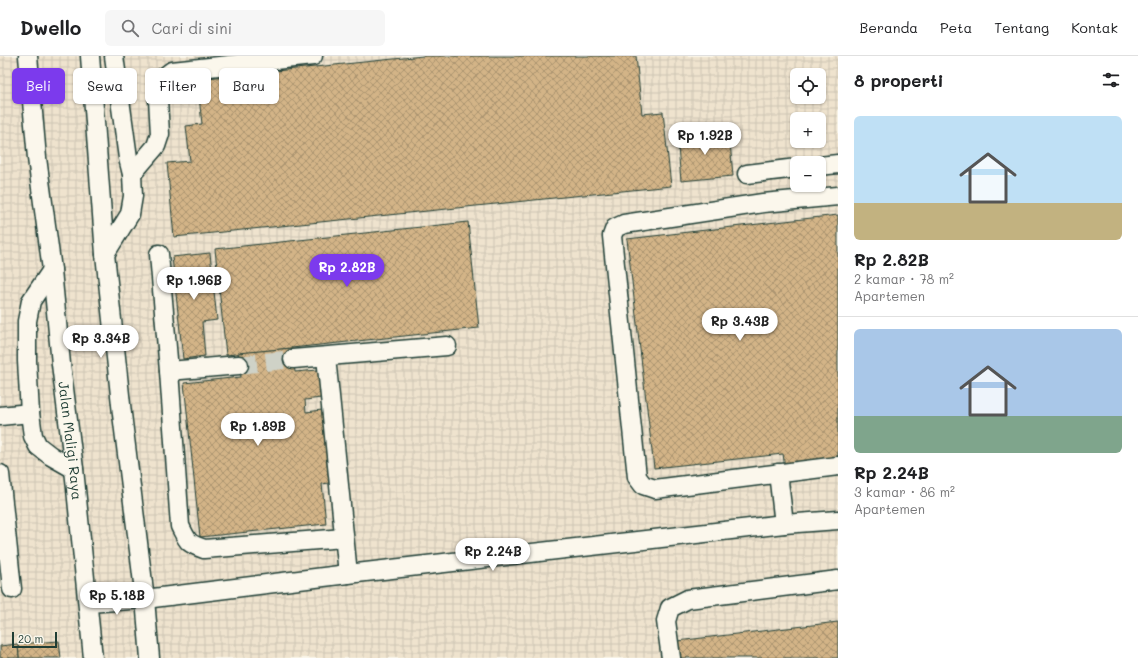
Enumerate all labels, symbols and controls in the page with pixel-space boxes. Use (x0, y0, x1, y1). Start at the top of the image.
search box (105, 10, 385, 46)
text: Dwello (20, 15, 81, 40)
icon: search (119, 17, 141, 39)
text: Cari di sini (151, 18, 232, 38)
text: Beranda (860, 18, 918, 37)
text: Peta (940, 18, 972, 37)
text: Tentang (994, 18, 1049, 37)
text: Kontak (1071, 18, 1118, 37)
chip: Beli (12, 68, 65, 104)
chip: Sewa (73, 68, 137, 104)
chip: Filter (145, 68, 211, 104)
chip: Baru (219, 68, 279, 104)
map controls (790, 68, 826, 192)
button: locate (790, 68, 826, 104)
text: 8 properti (854, 69, 944, 91)
icon: filters (1100, 69, 1122, 91)
button: + (790, 112, 826, 148)
pin: Rp 1.92B (664, 122, 746, 156)
text: Rp 1.92B (677, 126, 733, 143)
icon: home (952, 142, 1024, 214)
button: − (790, 156, 826, 192)
text: Rp 2.82B (854, 248, 929, 270)
pin: Rp 2.82B (306, 254, 388, 288)
text: Rp 2.82B (318, 258, 376, 275)
pin: Rp 1.96B (153, 267, 235, 301)
text: 2 kamar · 78 m² (854, 270, 954, 287)
text: Rp 1.96B (166, 271, 222, 288)
text: Apartemen (854, 287, 925, 304)
pin: Rp 3.43B (699, 308, 781, 342)
text: Rp 3.43B (711, 312, 769, 329)
pin: Rp 3.34B (60, 325, 142, 359)
text: Rp 3.34B (72, 329, 130, 346)
icon: home (952, 355, 1024, 427)
street label: Jalan Maligi Raya (54, 380, 87, 501)
pin: Rp 1.89B (217, 413, 299, 447)
text: Rp 1.89B (230, 417, 286, 434)
text: Rp 2.24B (854, 461, 929, 483)
text: 3 kamar · 86 m² (854, 483, 955, 500)
text: Apartemen (854, 500, 925, 517)
pin: Rp 2.24B (452, 538, 534, 572)
text: Rp 2.24B (464, 542, 522, 559)
pin: Rp 5.18B (76, 582, 158, 616)
text: Rp 5.18B (89, 586, 145, 603)
scale bar (12, 630, 57, 649)
text: 20 m (18, 631, 43, 646)

